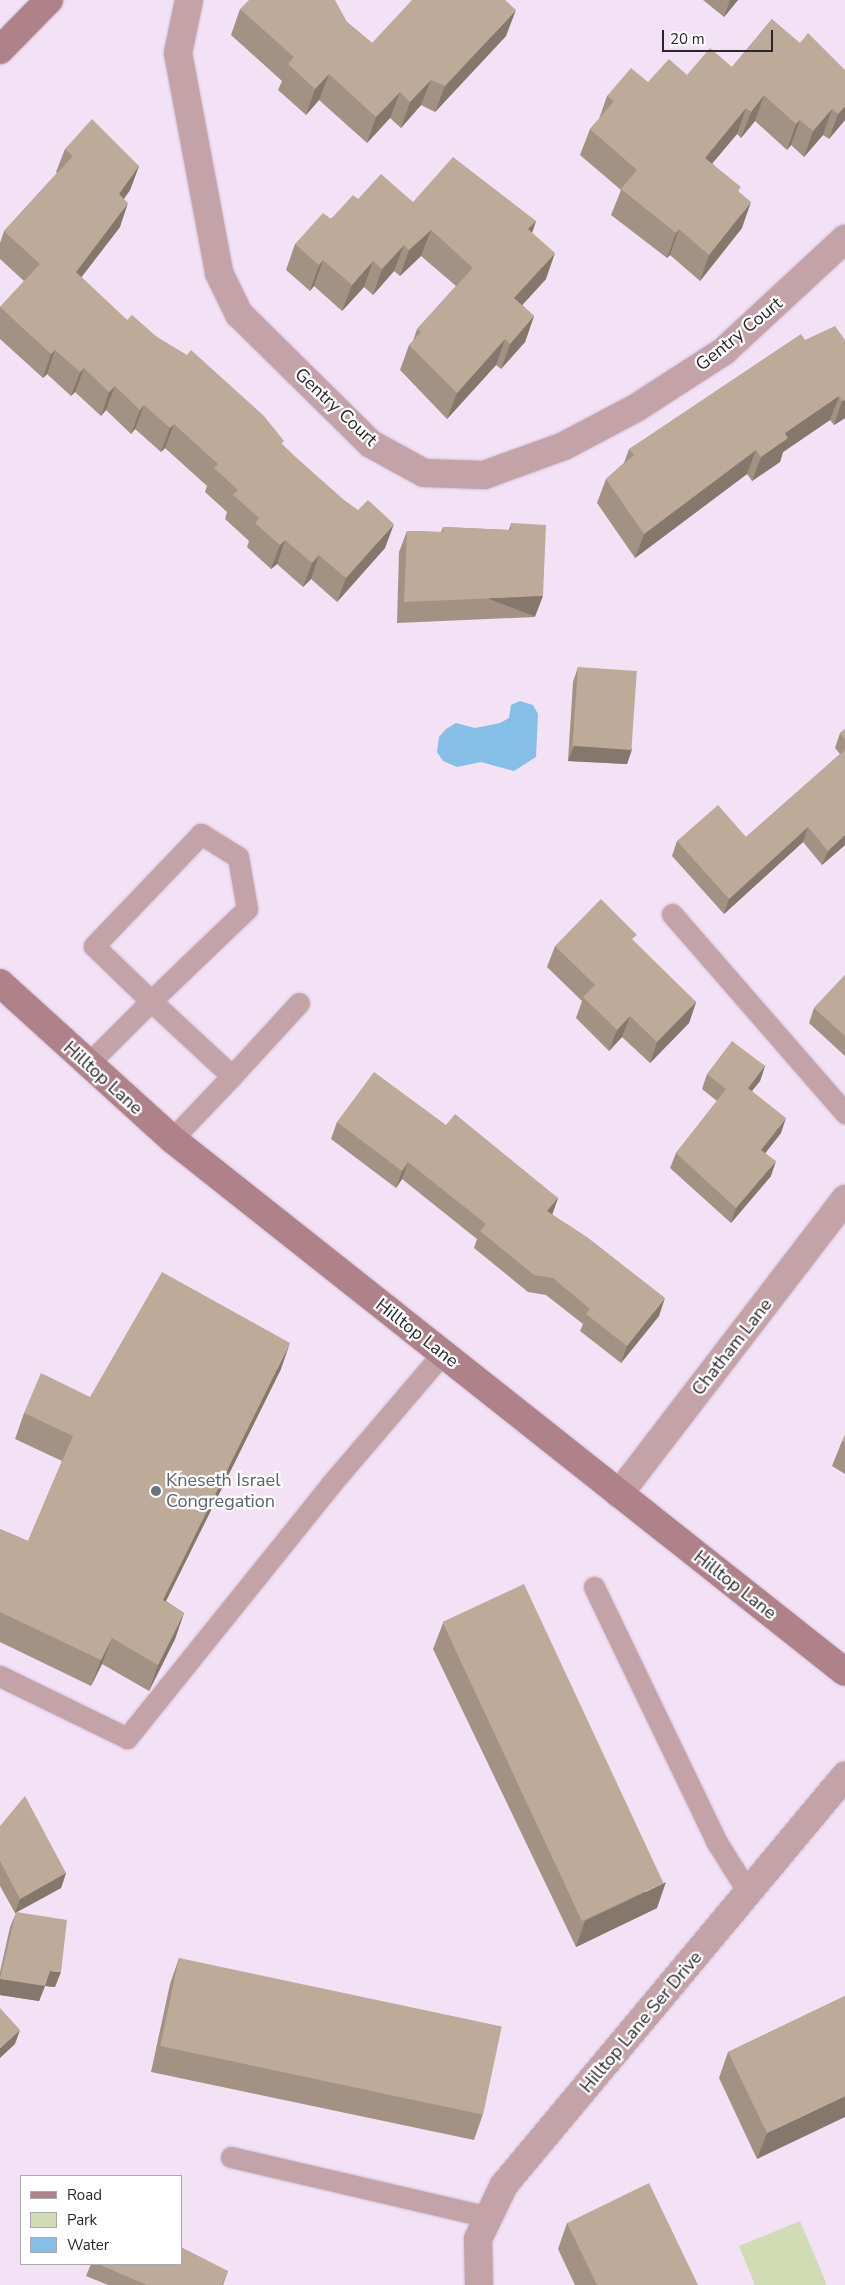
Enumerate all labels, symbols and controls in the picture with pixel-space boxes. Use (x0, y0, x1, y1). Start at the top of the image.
scale bar (665, 20, 776, 52)
text: 20 m (670, 29, 705, 49)
street label: Gentry Court (691, 293, 787, 375)
street label: Gentry Court (290, 363, 382, 451)
street label: Hilltop Lane (59, 1037, 147, 1119)
street label: Hilltop Lane (371, 1294, 463, 1372)
street label: Chatham Lane (687, 1294, 777, 1400)
place label: Kneseth Israel Congregation (166, 1470, 280, 1512)
marker: Kneseth Israel Congregation (150, 1485, 162, 1497)
street label: Hilltop Lane (689, 1546, 781, 1624)
street label: Hilltop Lane Ser Drive (576, 1947, 706, 2097)
legend (20, 2175, 182, 2265)
text: Road (67, 2185, 102, 2205)
text: Park (67, 2210, 97, 2230)
text: Water (67, 2235, 109, 2255)

